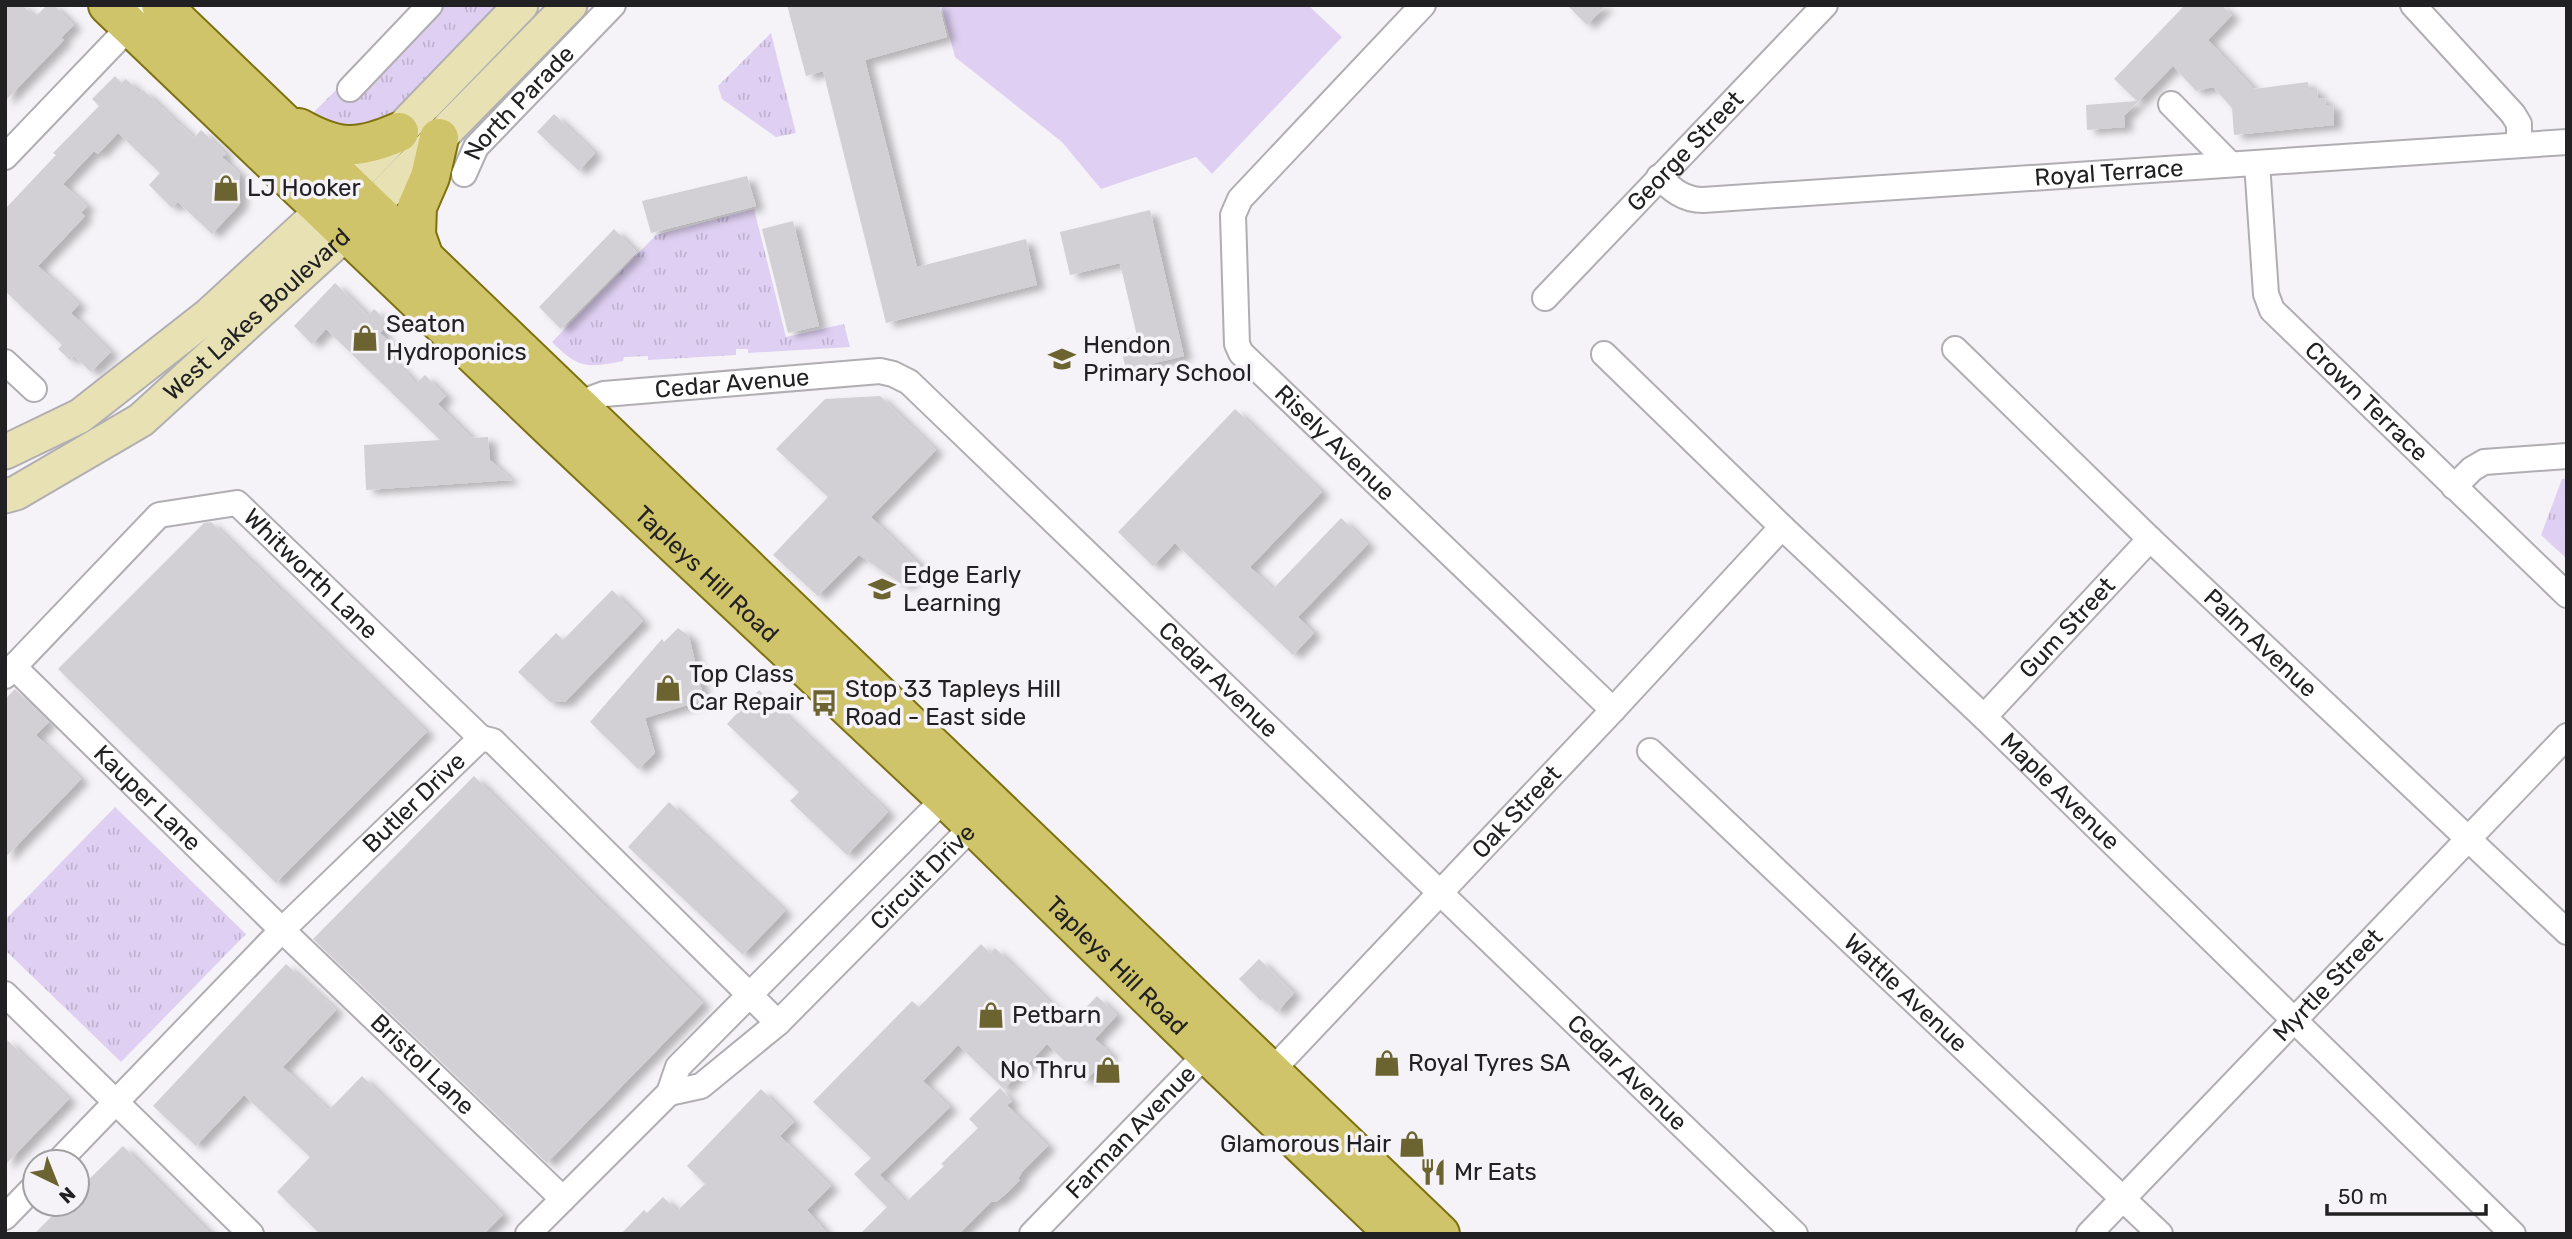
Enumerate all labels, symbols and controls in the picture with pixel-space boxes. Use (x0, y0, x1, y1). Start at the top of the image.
street label: North Parade (458, 40, 580, 164)
street label: George Street (1621, 85, 1749, 217)
street label: Royal Terrace (2034, 154, 2184, 192)
shop icon: LJ Hooker (211, 173, 241, 203)
place label: LJ Hooker (247, 174, 361, 202)
street label: West Lakes Boulevard (158, 222, 356, 406)
place label: Seaton Hydroponics (386, 310, 527, 366)
shop icon: Seaton Hydroponics (350, 323, 380, 353)
place label: Hendon Primary School (1083, 331, 1252, 387)
street label: Crown Terrace (2299, 336, 2434, 467)
school or university icon: Hendon Primary School (1047, 344, 1077, 374)
street label: Cedar Avenue (654, 363, 810, 404)
street label: Risely Avenue (1269, 379, 1400, 507)
street label: Tapleys Hill Road (629, 500, 784, 648)
street label: Whitworth Lane (238, 503, 384, 645)
place label: Edge Early Learning (903, 561, 1021, 617)
street label: Gum Street (2013, 572, 2121, 684)
school or university icon: Edge Early Learning (867, 574, 897, 604)
street label: Palm Avenue (2198, 583, 2323, 703)
street label: Cedar Avenue (1153, 616, 1284, 743)
place label: Top Class Car Repair (689, 660, 804, 716)
shop icon: Top Class Car Repair (653, 673, 683, 703)
place label: Stop 33 Tapleys Hill Road - East side (845, 675, 1061, 731)
bus stop icon: Stop 33 Tapleys Hill Road - East side (809, 688, 839, 718)
street label: Maple Avenue (1995, 727, 2125, 856)
street label: Kauper Lane (88, 739, 207, 857)
street label: Butler Drive (357, 747, 471, 858)
street label: Oak Street (1466, 760, 1567, 864)
street label: Circuit Drive (865, 818, 981, 935)
street label: Tapleys Hill Road (1040, 891, 1193, 1041)
street label: Myrtle Street (2267, 923, 2388, 1047)
street label: Wattle Avenue (1838, 928, 1973, 1058)
shop icon: Petbarn (976, 1000, 1006, 1030)
place label: Petbarn (1012, 1001, 1101, 1029)
street label: Bristol Lane (365, 1008, 480, 1121)
street label: Cedar Avenue (1562, 1009, 1693, 1136)
shop icon: Royal Tyres SA (1372, 1048, 1402, 1078)
place label: Royal Tyres SA (1408, 1049, 1570, 1077)
shop icon: No Thru (1093, 1055, 1123, 1085)
place label: No Thru (1000, 1056, 1087, 1084)
street label: Farman Avenue (1060, 1060, 1201, 1204)
shop icon: Glamorous Hair (1397, 1129, 1427, 1159)
place label: Glamorous Hair (1220, 1130, 1391, 1158)
north arrow (21, 1148, 91, 1218)
restaurant icon: Mr Eats (1418, 1157, 1448, 1187)
place label: Mr Eats (1454, 1158, 1537, 1186)
scale bar (2327, 1172, 2486, 1216)
text: N (54, 1182, 80, 1208)
text: 50 m (2338, 1184, 2388, 1209)

